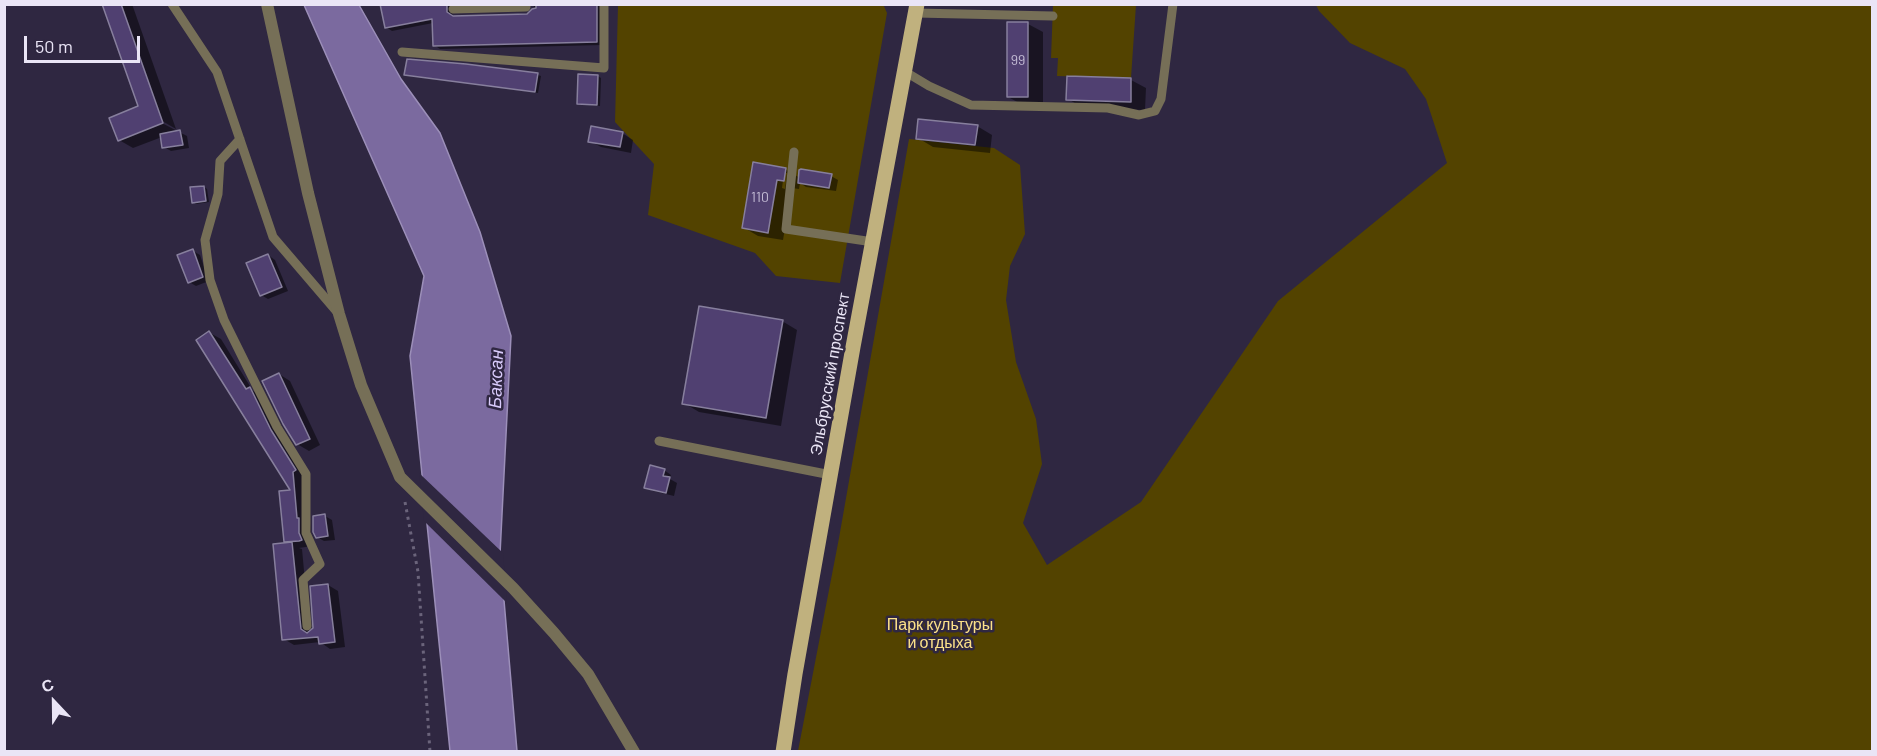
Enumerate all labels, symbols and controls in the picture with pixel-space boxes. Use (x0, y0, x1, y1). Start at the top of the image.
scale bar (27, 24, 142, 62)
text: 50 m (35, 35, 73, 57)
house number: 99 (1011, 52, 1025, 68)
house number: 110 (751, 189, 769, 205)
street label: Эльбрусский проспект (806, 291, 854, 457)
water label: Баксан (484, 349, 508, 409)
park label: Парк культуры и отдыха (887, 615, 993, 653)
north arrow (24, 672, 84, 732)
text: С (38, 674, 56, 696)

